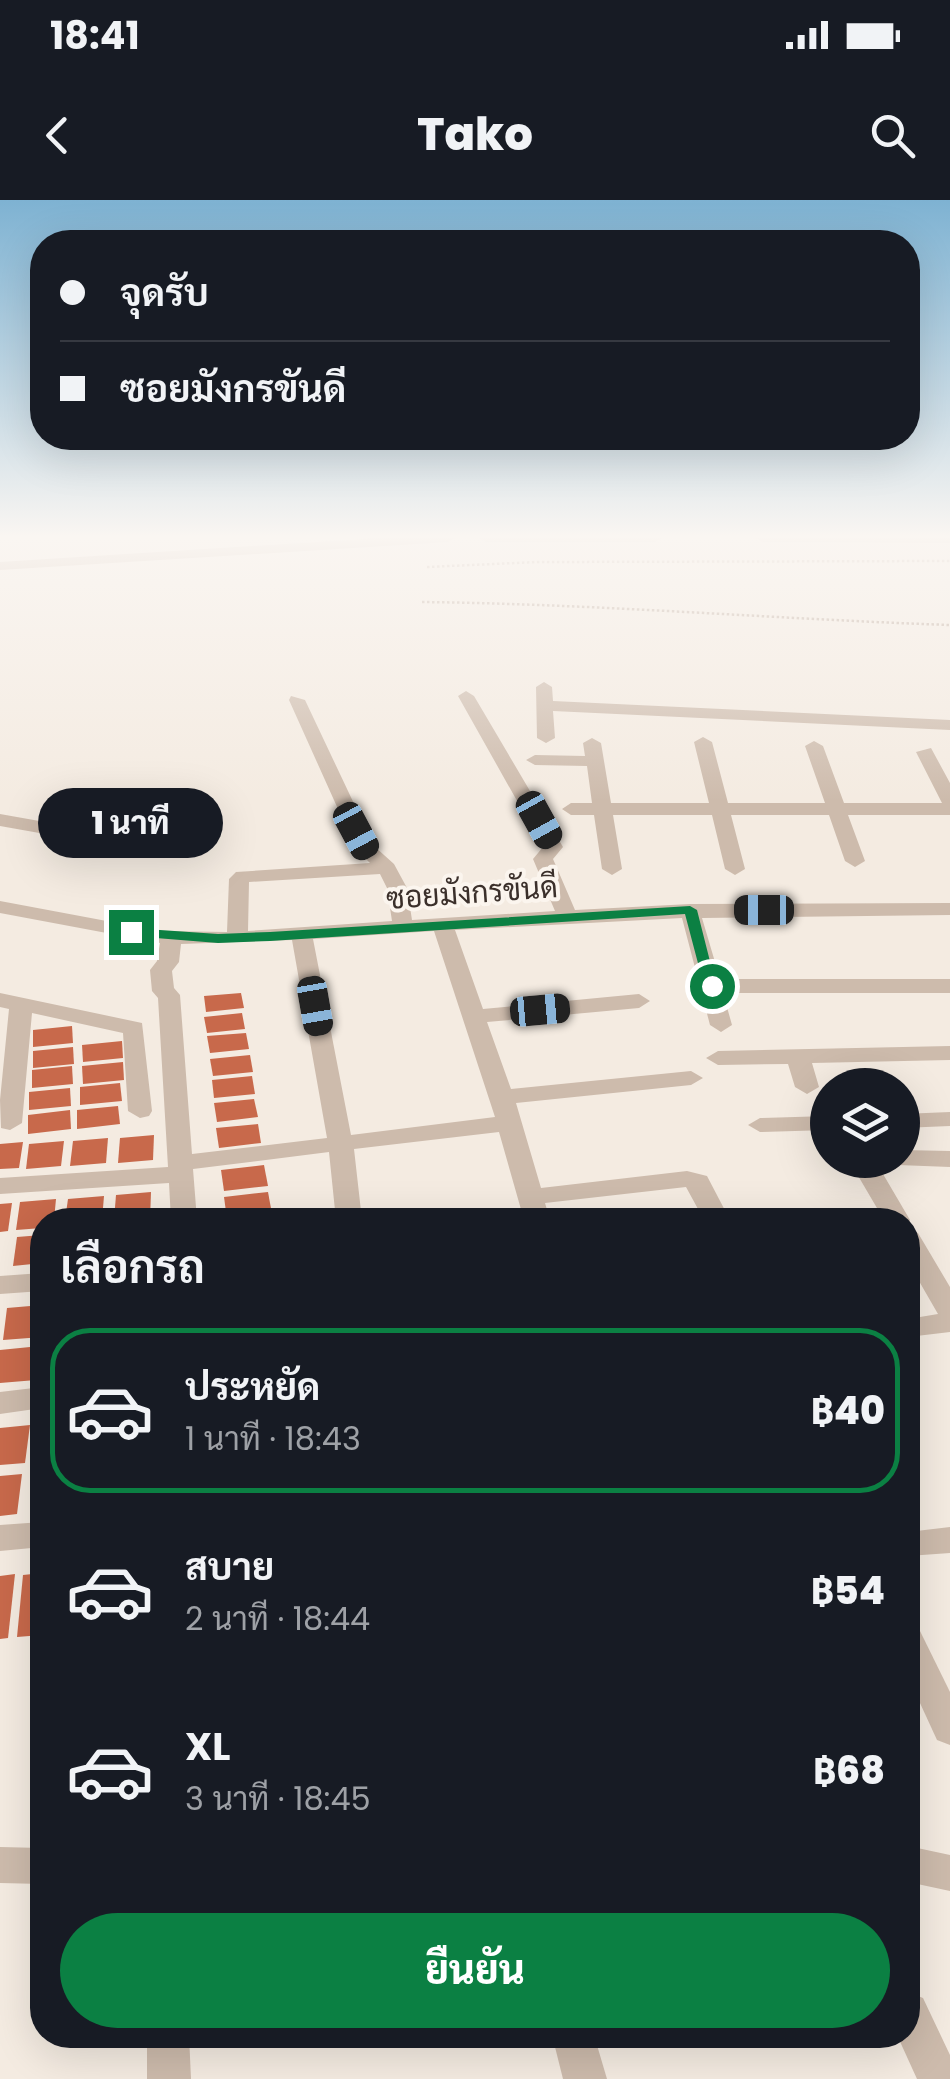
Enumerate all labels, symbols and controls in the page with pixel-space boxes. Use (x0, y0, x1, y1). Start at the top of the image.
text: 18:41 (50, 9, 140, 62)
text: Tako (417, 103, 533, 166)
icon: back (30, 108, 85, 163)
icon: search (865, 108, 920, 163)
text: จุดรับ (120, 266, 209, 319)
text: ซอยมังกรขันดี (120, 362, 346, 415)
car (511, 786, 567, 854)
callout: 1 นาที (38, 787, 224, 857)
car (329, 797, 383, 865)
text: 1 นาที (92, 800, 169, 845)
street label: ซอยมังกรขันดี (385, 865, 559, 920)
car (734, 895, 794, 925)
route end (109, 910, 154, 955)
route start (690, 964, 735, 1009)
car (295, 974, 335, 1038)
car (509, 992, 571, 1028)
map controls (810, 1068, 920, 1178)
button: layers (810, 1068, 920, 1178)
text: เลือกรถ (60, 1236, 205, 1299)
text: ประหยัด (185, 1360, 320, 1413)
icon: car (65, 1366, 155, 1456)
text: ฿40 (811, 1384, 885, 1437)
text: 1 นาที · 18:43 (185, 1416, 361, 1461)
text: สบาย (185, 1540, 274, 1593)
icon: car (65, 1546, 155, 1636)
text: ฿54 (811, 1564, 885, 1617)
text: 2 นาที · 18:44 (185, 1596, 370, 1641)
text: XL (185, 1720, 230, 1773)
icon: car (65, 1726, 155, 1816)
text: ฿68 (813, 1744, 885, 1797)
text: 3 นาที · 18:45 (185, 1776, 371, 1821)
button: ยืนยัน (60, 1913, 890, 2028)

